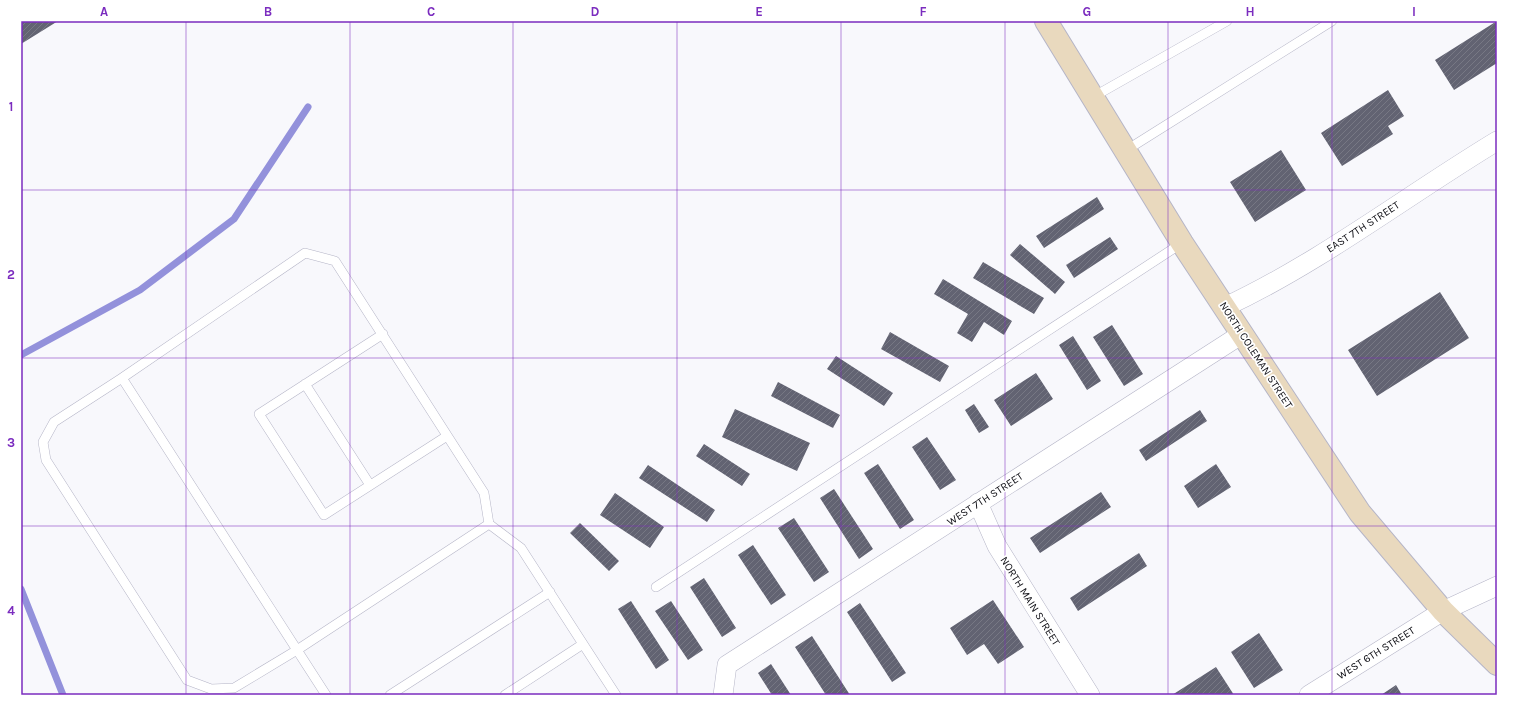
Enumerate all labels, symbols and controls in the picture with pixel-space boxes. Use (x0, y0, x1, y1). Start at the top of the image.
text: A (100, 4, 108, 19)
text: B (264, 4, 272, 19)
text: C (427, 4, 435, 19)
text: D (591, 4, 600, 19)
text: E (755, 4, 763, 19)
text: F (919, 4, 927, 19)
text: G (1083, 4, 1091, 19)
text: H (1245, 4, 1255, 19)
text: I (1412, 4, 1416, 19)
text: 1 (9, 99, 13, 114)
street label: EAST 7TH STREET (1324, 198, 1402, 256)
text: 2 (7, 267, 15, 282)
street label: NORTH COLEMAN STREET (1217, 299, 1296, 411)
text: 3 (7, 435, 15, 450)
street label: WEST 7TH STREET (944, 469, 1026, 528)
street label: NORTH MAIN STREET (997, 554, 1063, 648)
text: 4 (7, 603, 15, 618)
street label: WEST 6TH STREET (1335, 624, 1418, 682)

